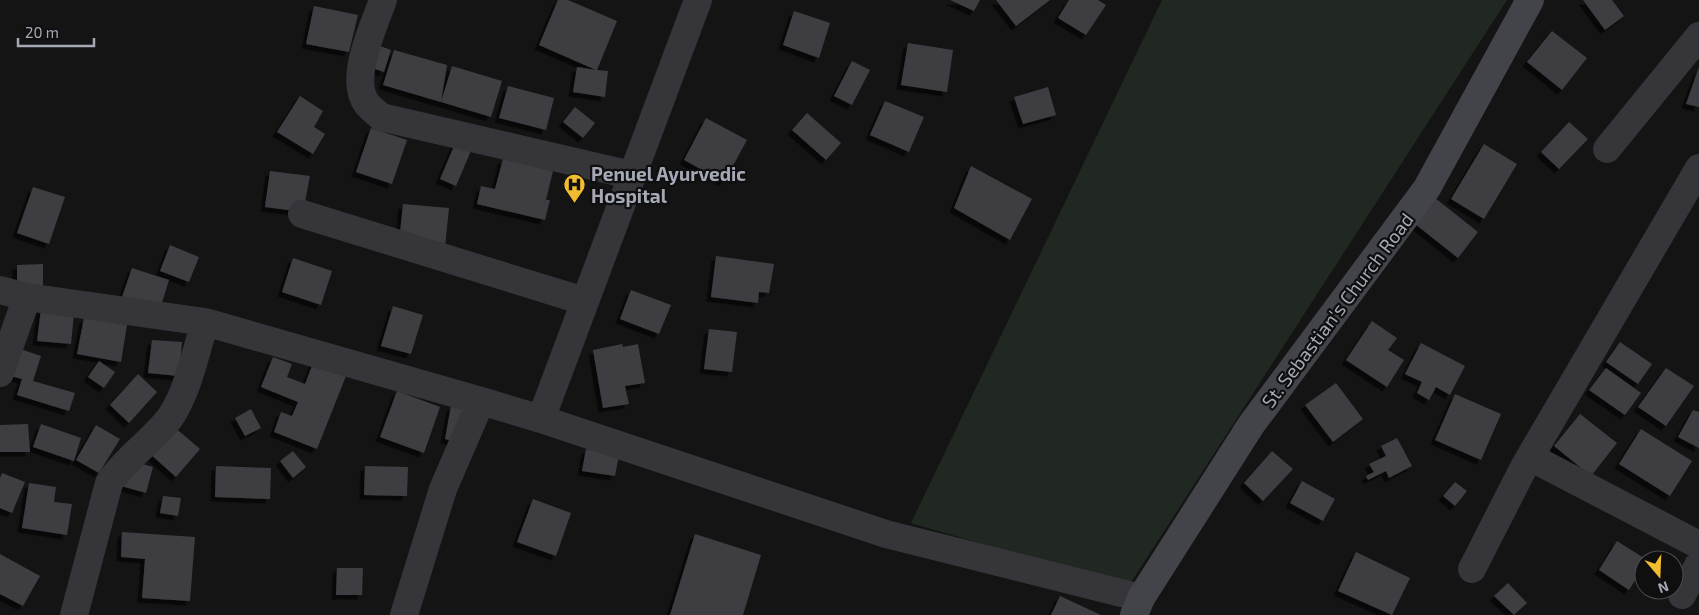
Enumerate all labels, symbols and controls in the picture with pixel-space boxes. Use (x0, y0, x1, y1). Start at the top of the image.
scale bar (18, 15, 94, 47)
text: 20 m (25, 23, 59, 41)
place label: Penuel Ayurvedic Hospital (591, 162, 746, 207)
hospital icon: Penuel Ayurvedic Hospital (563, 172, 587, 203)
street label: St. Sebastian's Church Road (1256, 208, 1418, 412)
north arrow (1634, 550, 1684, 600)
text: N (1656, 578, 1671, 597)

